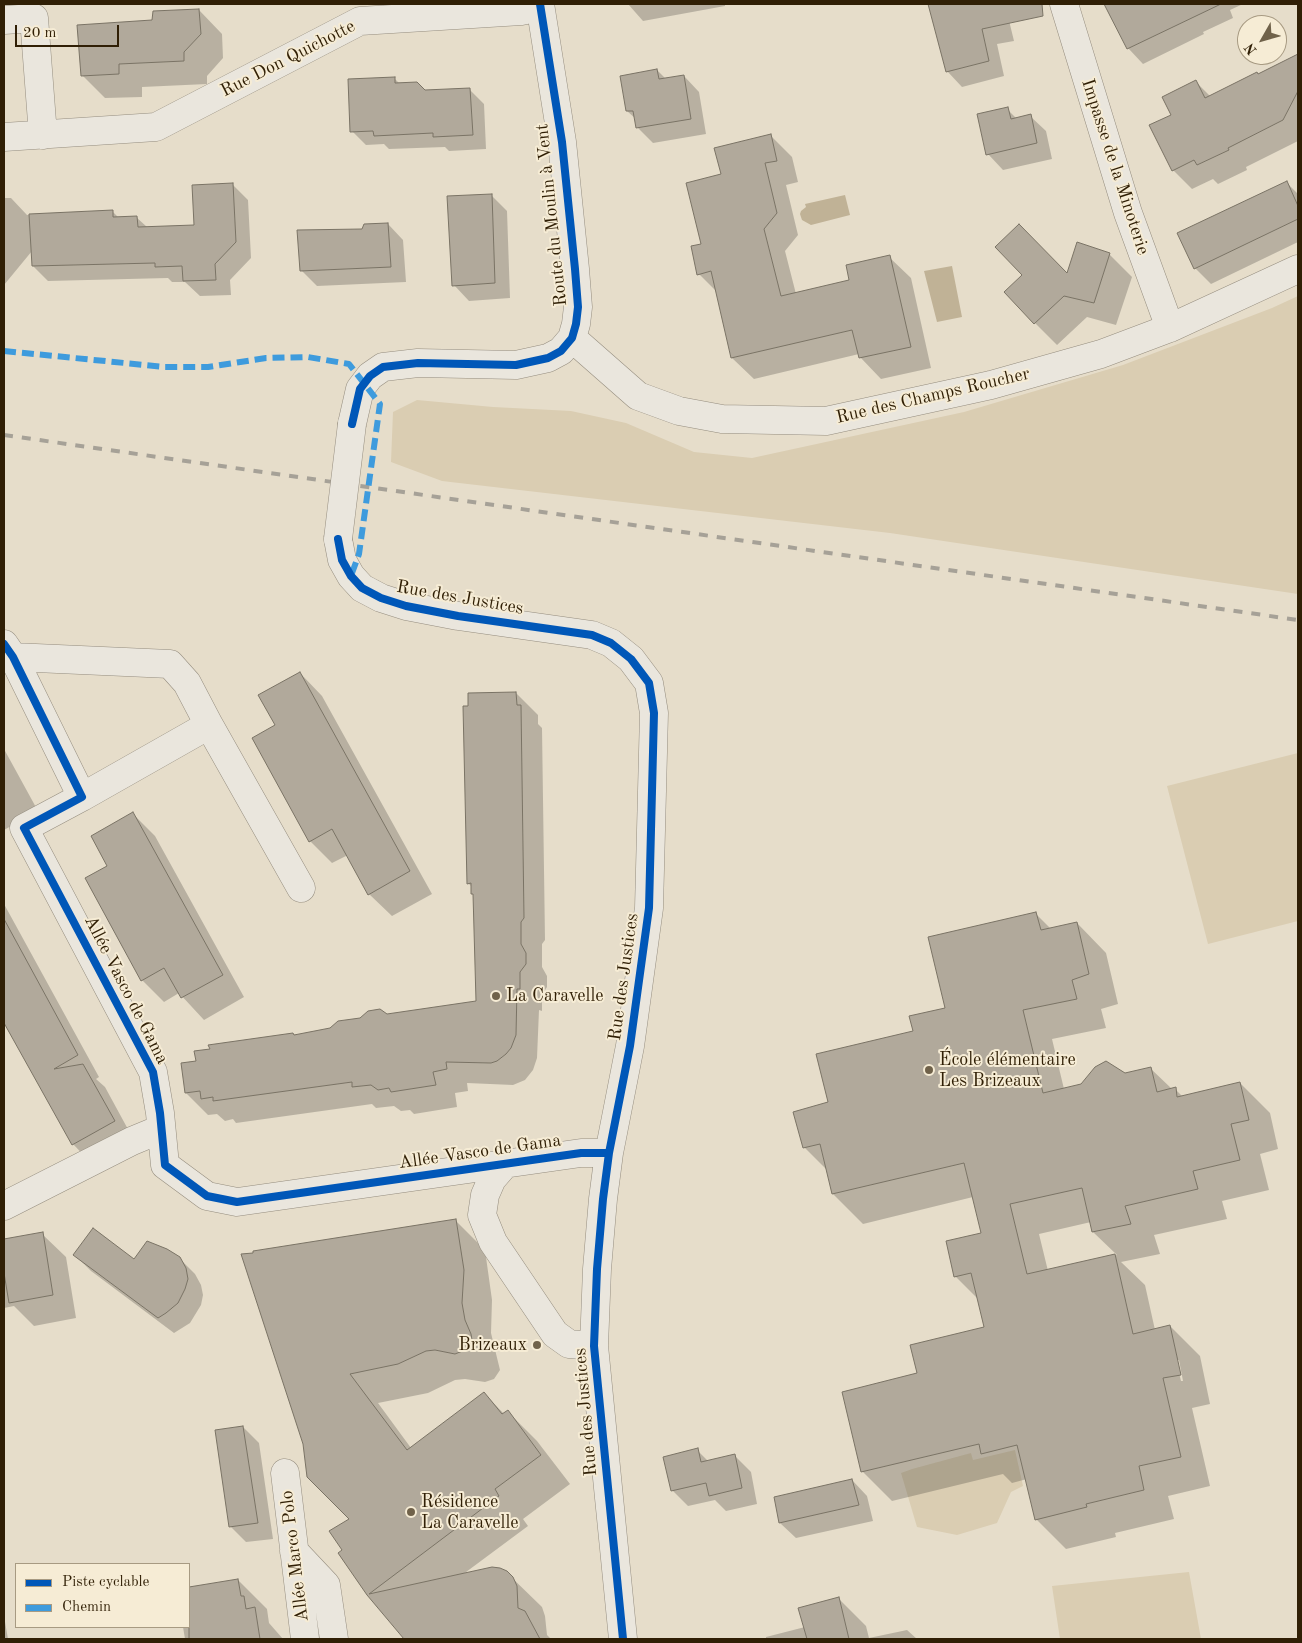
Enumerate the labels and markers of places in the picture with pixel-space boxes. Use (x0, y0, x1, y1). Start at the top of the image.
place label: La Caravelle (506, 985, 604, 1007)
marker: La Caravelle (490, 990, 502, 1002)
place label: École élémentaire Les Brizeaux (939, 1049, 1076, 1092)
marker: École élémentaire Les Brizeaux (923, 1064, 935, 1076)
place label: Brizeaux (458, 1334, 527, 1356)
marker: Brizeaux (531, 1339, 543, 1351)
place label: Résidence La Caravelle (421, 1491, 519, 1534)
marker: Résidence La Caravelle (405, 1506, 417, 1518)

